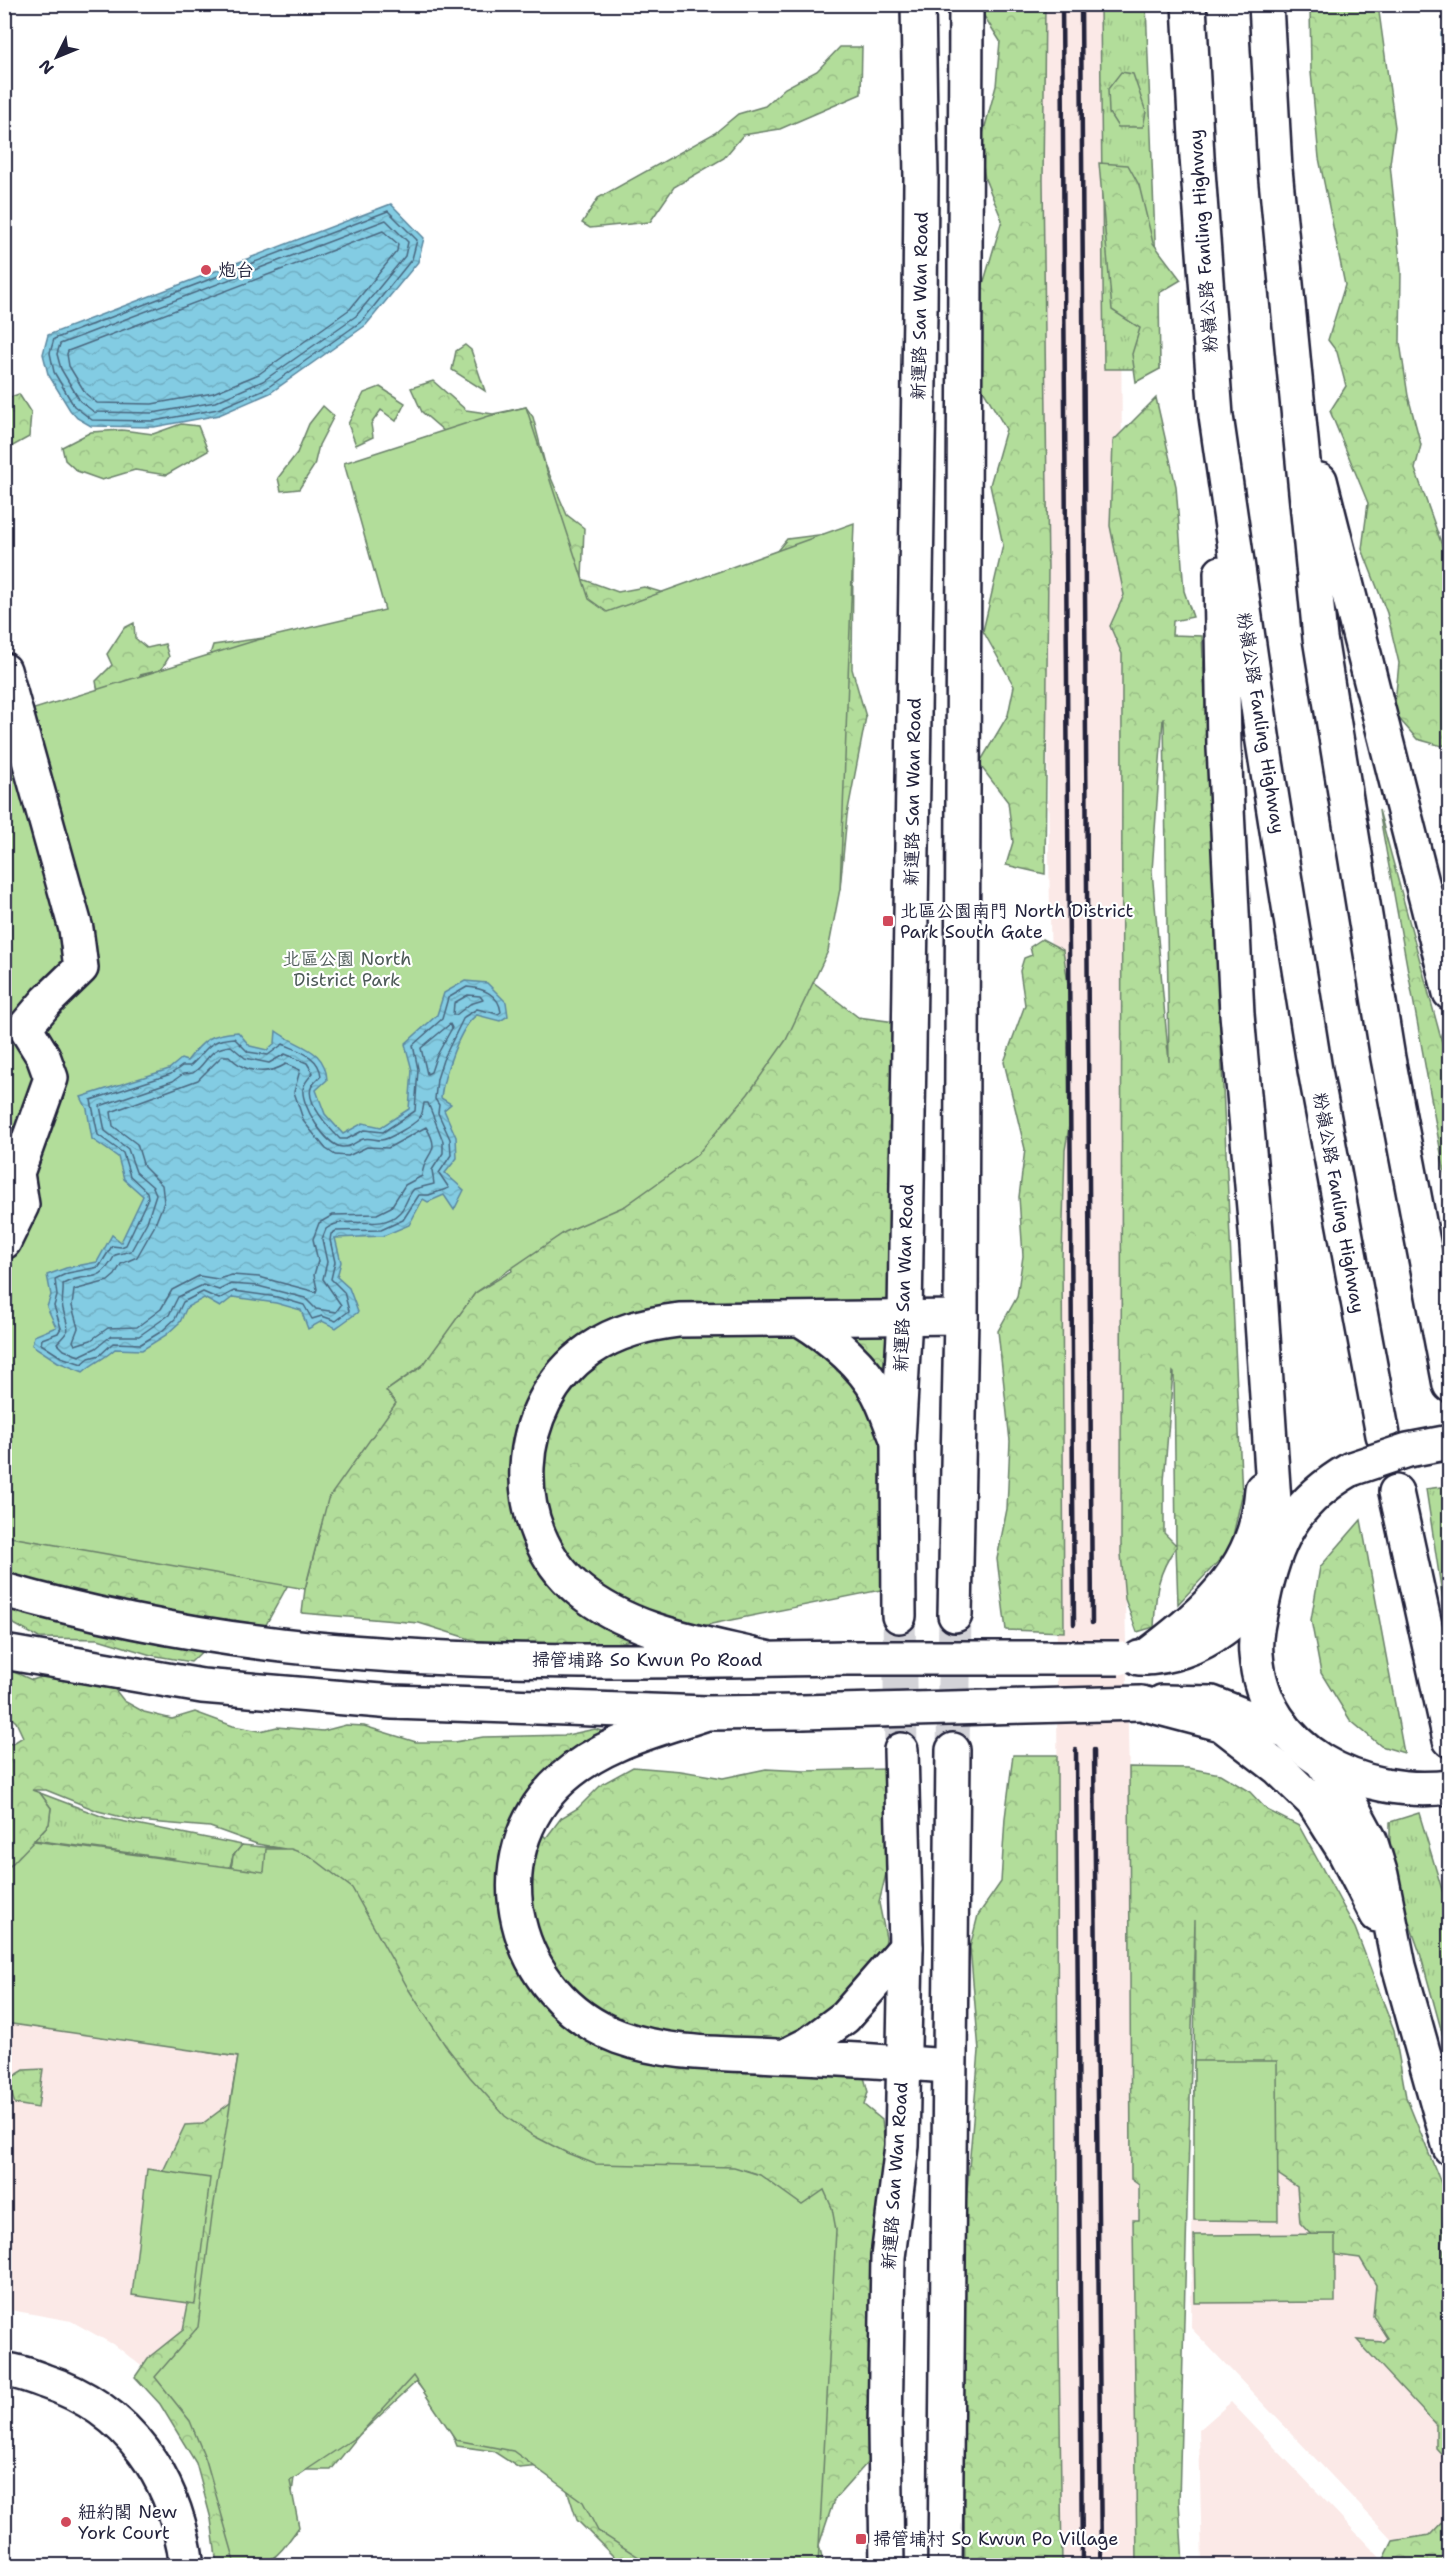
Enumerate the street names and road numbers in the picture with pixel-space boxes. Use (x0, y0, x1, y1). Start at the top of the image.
street label: 粉嶺公路 Fanling Highway (1183, 129, 1223, 353)
street label: 新運路 San Wan Road (906, 212, 934, 400)
street label: 粉嶺公路 Fanling Highway (1232, 611, 1290, 835)
street label: 新運路 San Wan Road (899, 698, 927, 886)
street label: 粉嶺公路 Fanling Highway (1308, 1091, 1370, 1315)
street label: 新運路 San Wan Road (889, 1183, 919, 1373)
street label: 掃管埔路 So Kwun Po Road (532, 1648, 762, 1672)
street label: 新運路 San Wan Road (876, 2081, 914, 2271)

